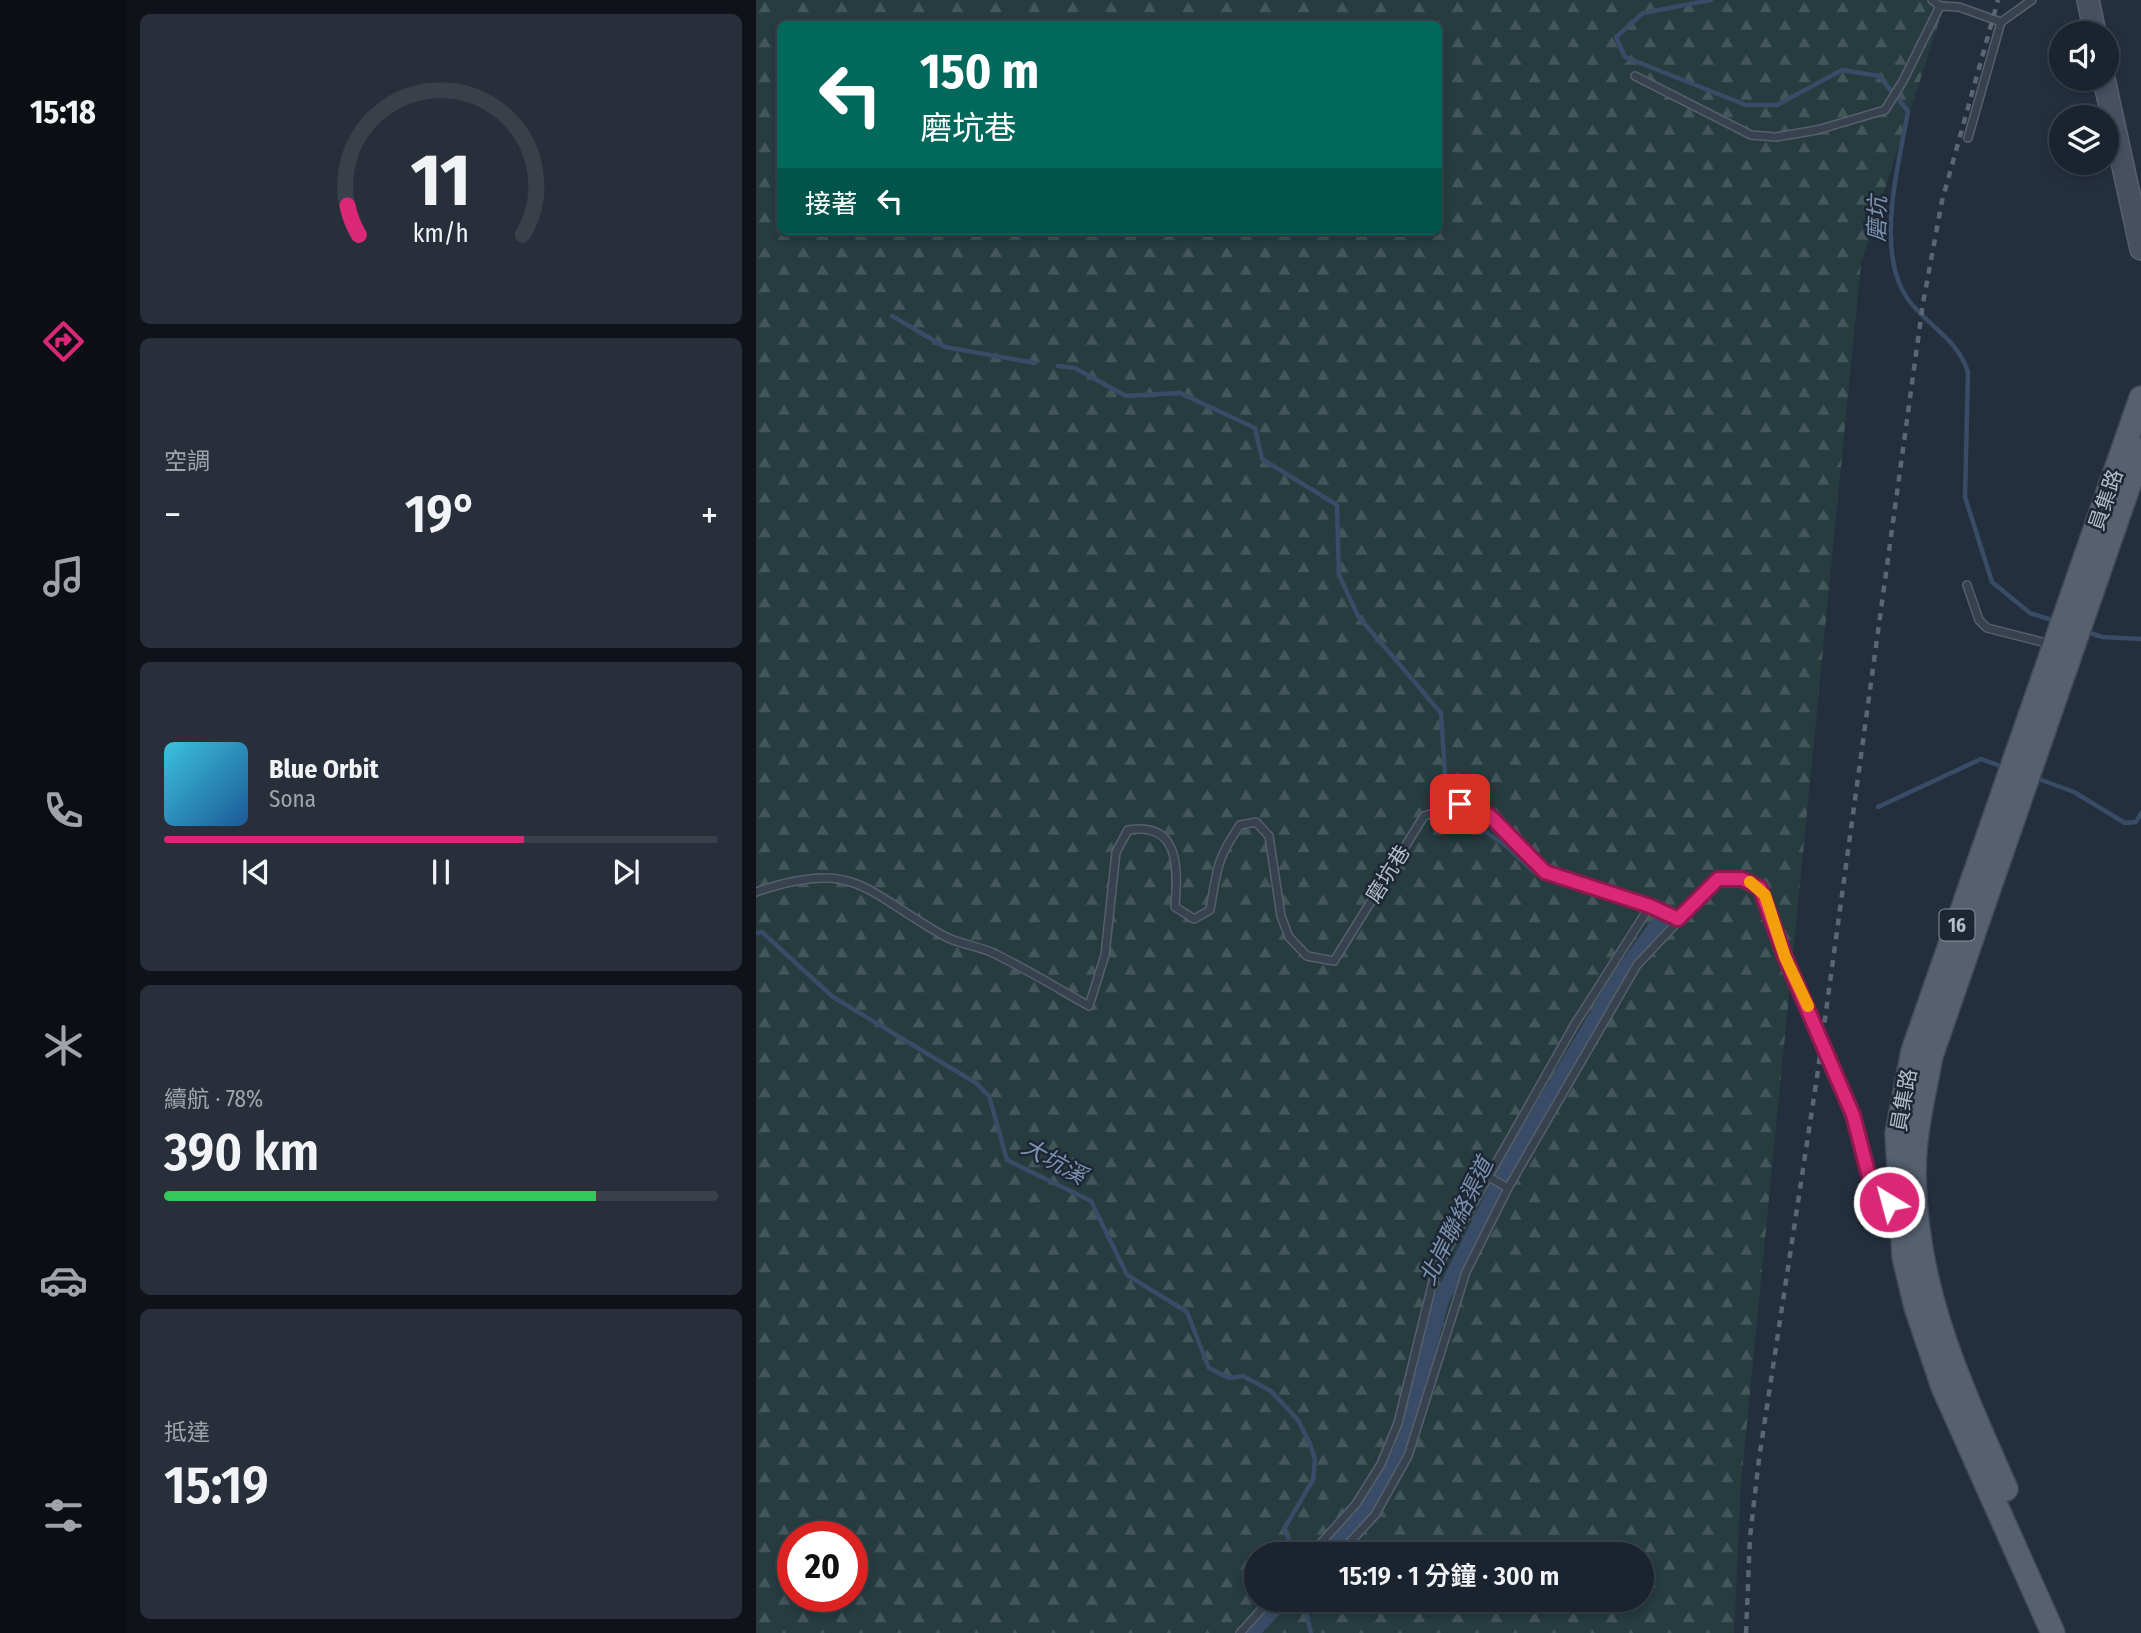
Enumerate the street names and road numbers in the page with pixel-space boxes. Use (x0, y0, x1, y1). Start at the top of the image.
street label: 員集路 (2083, 466, 2129, 534)
street label: 磨坑巷 (1360, 840, 1416, 908)
road number: 16 (1940, 909, 1974, 940)
street label: 員集路 (1886, 1067, 1922, 1133)

